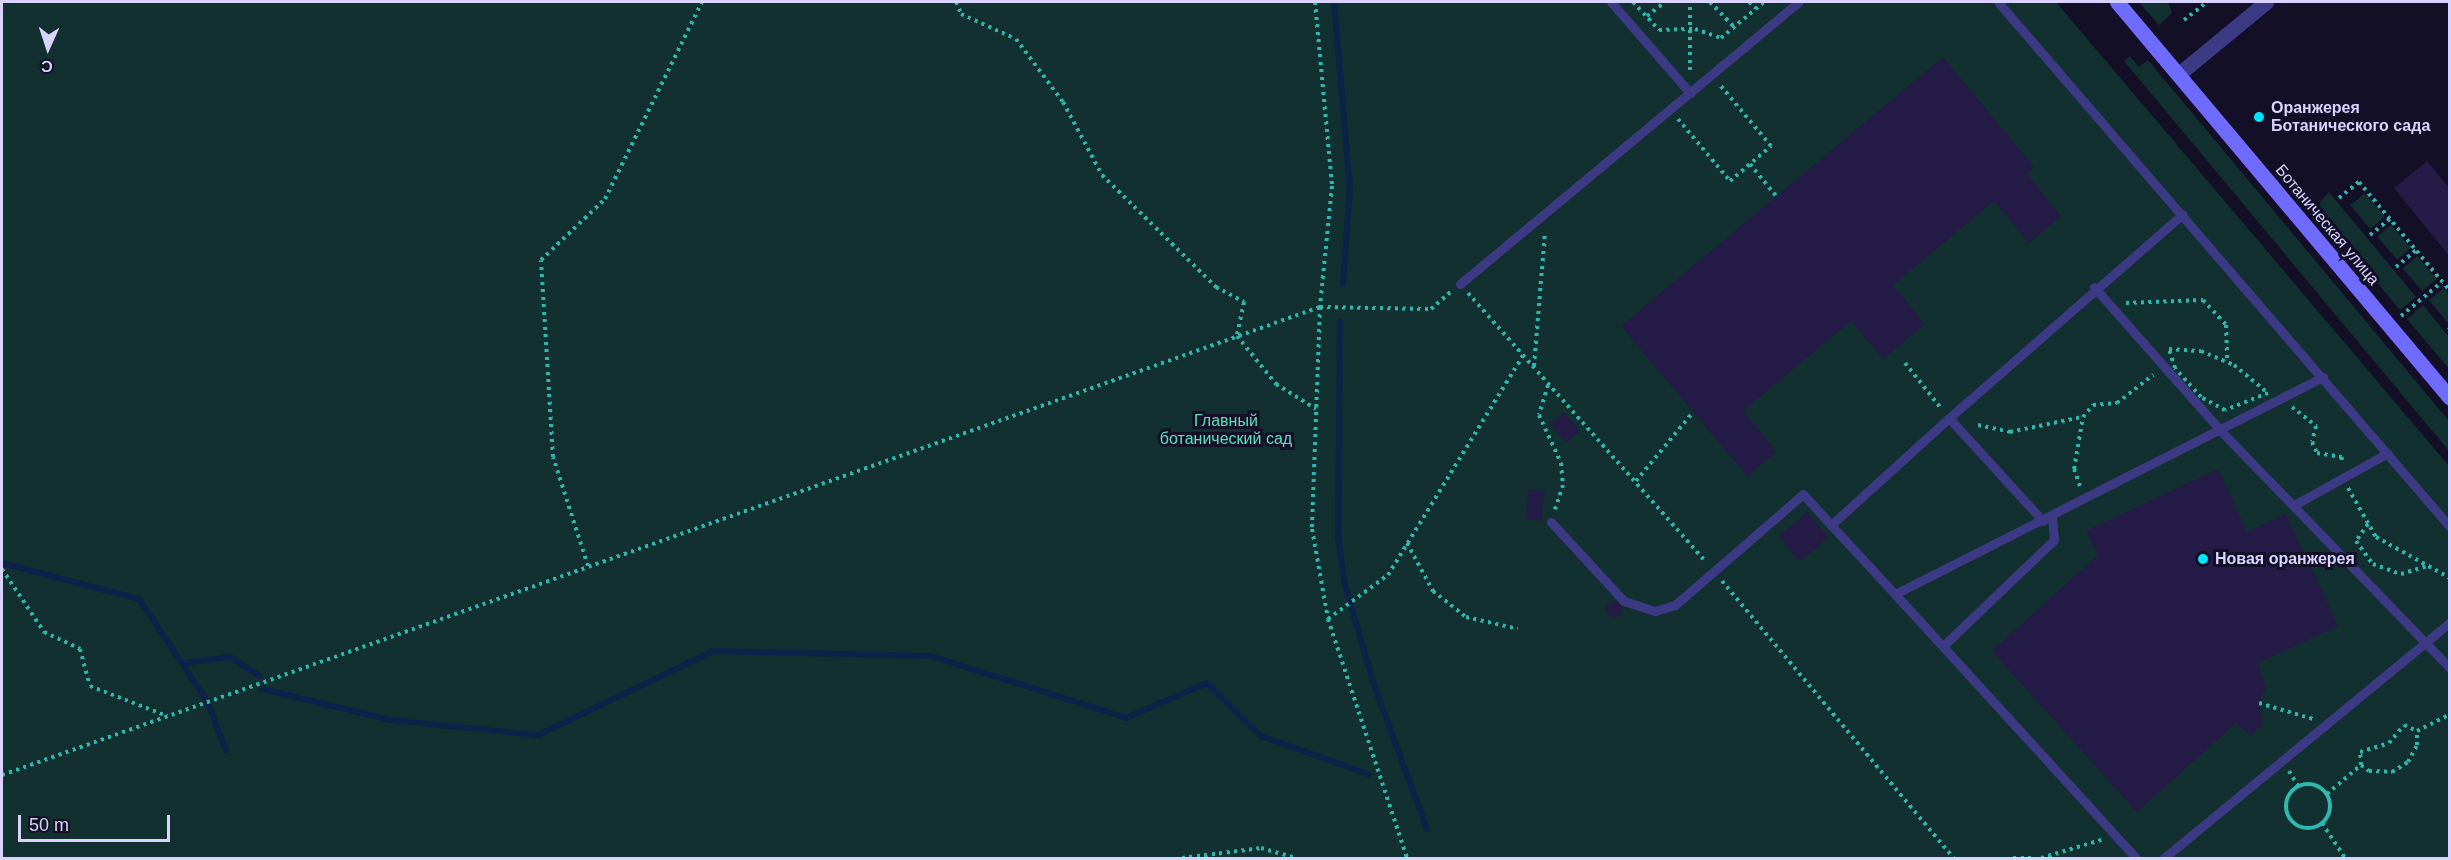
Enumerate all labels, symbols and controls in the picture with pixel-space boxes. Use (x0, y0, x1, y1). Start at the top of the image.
north arrow (18, 18, 78, 78)
text: С (41, 58, 53, 75)
place label: Оранжерея Ботанического сада (2271, 98, 2430, 136)
marker: Оранжерея Ботанического сада (2252, 110, 2266, 124)
street label: Ботаническая улица (2271, 161, 2383, 289)
park label: Главный ботанический сад (1160, 411, 1292, 449)
place label: Новая оранжерея (2215, 549, 2355, 569)
marker: Новая оранжерея (2196, 552, 2210, 566)
scale bar (21, 803, 172, 841)
text: 50 m (29, 815, 69, 835)

